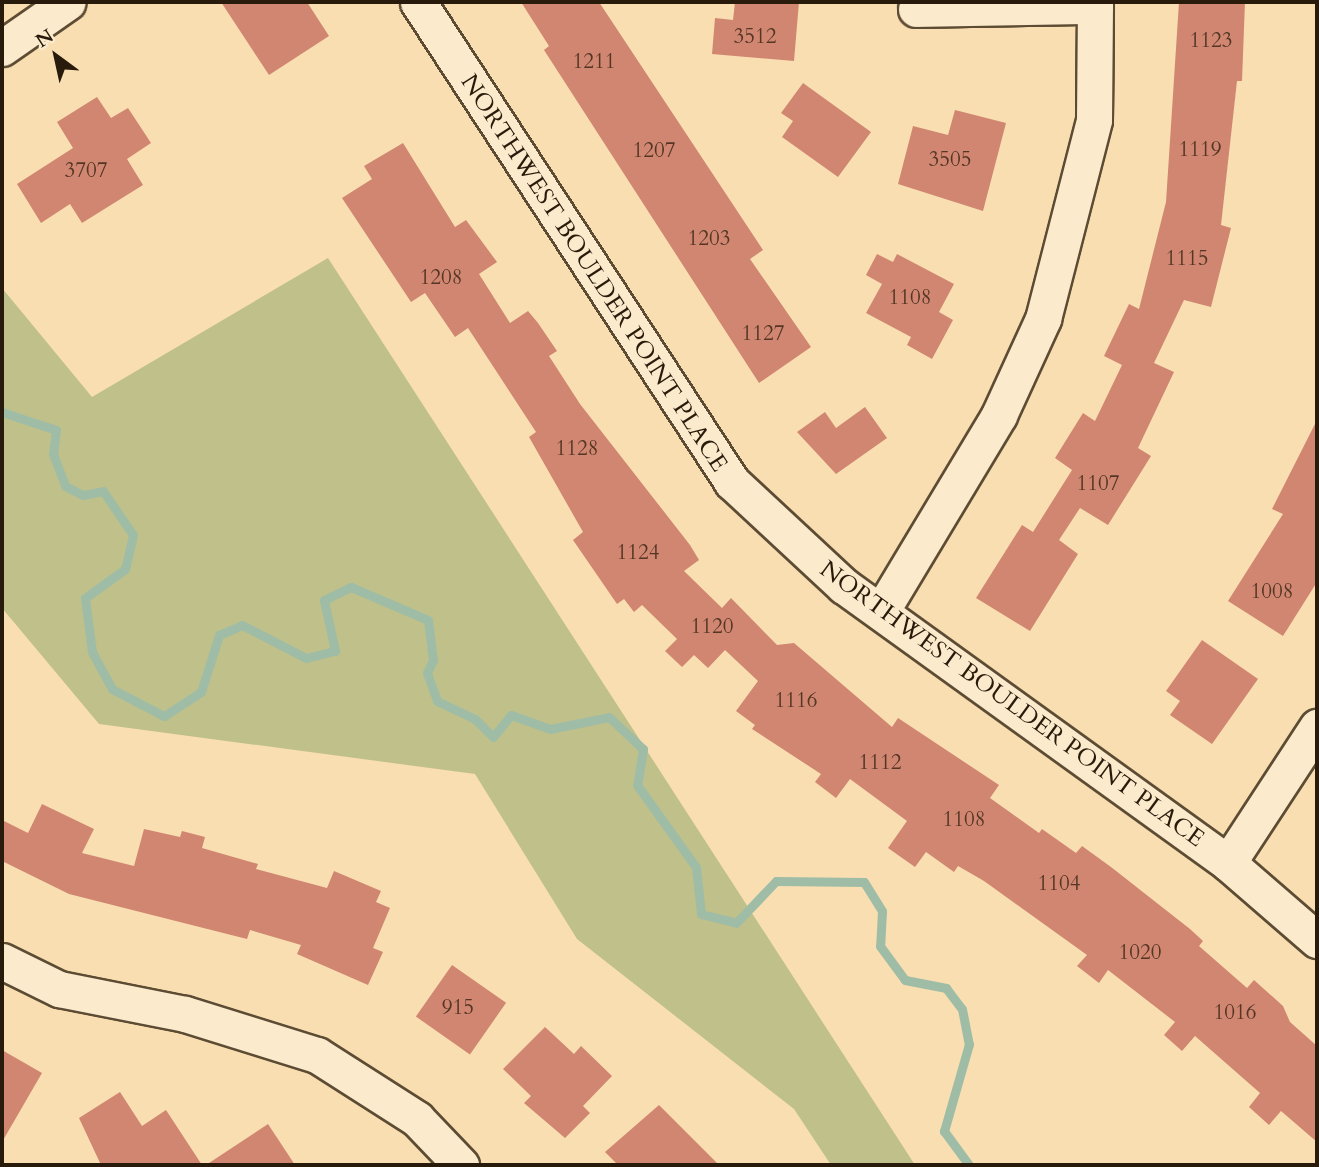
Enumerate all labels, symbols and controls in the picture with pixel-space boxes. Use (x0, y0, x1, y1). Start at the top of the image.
north arrow (21, 21, 91, 91)
text: N (31, 23, 59, 54)
house number: 3512 (733, 24, 777, 50)
house number: 1123 (1189, 28, 1233, 54)
house number: 1211 (572, 49, 616, 75)
street label: NORTHWEST BOULDER POINT PLACE (454, 69, 734, 477)
house number: 1119 (1178, 137, 1222, 163)
house number: 1207 (632, 138, 676, 164)
house number: 3505 (928, 147, 972, 173)
house number: 3707 (64, 158, 108, 184)
house number: 1203 (687, 226, 731, 252)
house number: 1115 (1165, 246, 1209, 272)
house number: 1208 (419, 265, 463, 291)
house number: 1108 (888, 285, 932, 311)
house number: 1127 (741, 321, 785, 347)
house number: 1128 (555, 436, 599, 462)
house number: 1107 (1076, 471, 1120, 497)
house number: 1124 (616, 540, 660, 566)
street label: NORTHWEST BOULDER POINT PLACE (814, 555, 1210, 853)
house number: 1008 (1250, 579, 1294, 605)
house number: 1120 (690, 614, 734, 640)
house number: 1116 (774, 688, 818, 714)
house number: 1112 (858, 750, 902, 776)
house number: 1108 (942, 807, 986, 833)
house number: 1104 (1037, 871, 1081, 897)
house number: 1020 (1118, 940, 1162, 966)
house number: 915 (442, 995, 474, 1021)
house number: 1016 (1213, 1000, 1257, 1026)

